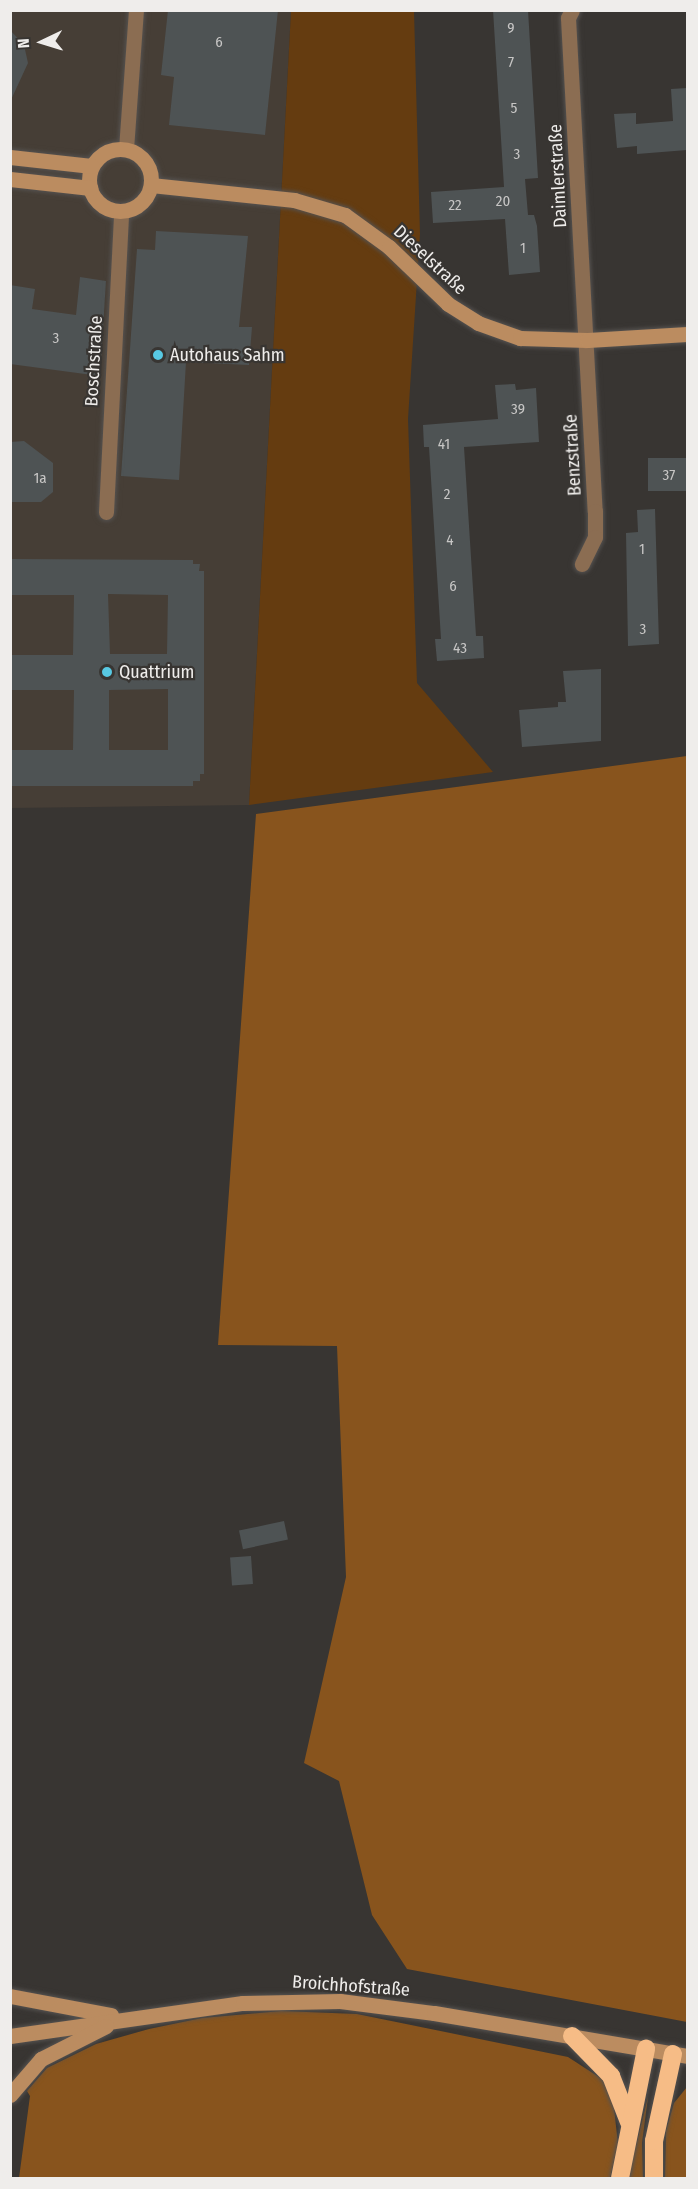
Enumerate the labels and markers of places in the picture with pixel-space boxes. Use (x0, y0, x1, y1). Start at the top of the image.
place label: Autohaus Sahm (170, 344, 285, 366)
marker: Autohaus Sahm (151, 348, 165, 362)
place label: Quattrium (119, 661, 194, 683)
marker: Quattrium (100, 665, 114, 679)

